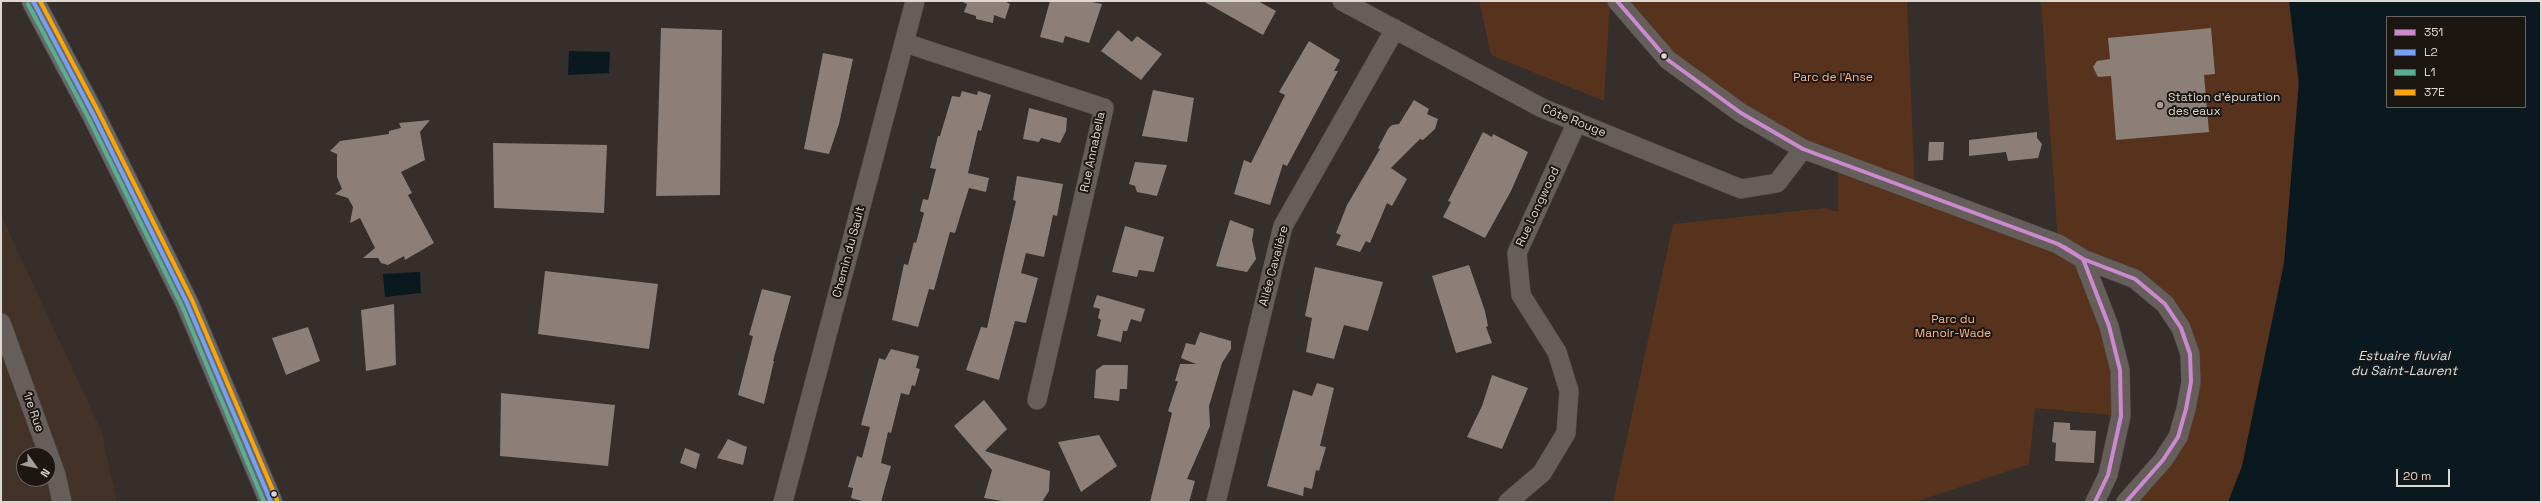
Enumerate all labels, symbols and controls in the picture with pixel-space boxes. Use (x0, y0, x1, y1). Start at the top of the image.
legend (2386, 16, 2526, 108)
text: 351 (2424, 24, 2443, 40)
text: L2 (2424, 44, 2438, 60)
unlabelled marker (1659, 51, 1669, 61)
text: L1 (2424, 64, 2436, 80)
park label: Parc de l'Anse (1793, 71, 1873, 85)
text: 37E (2424, 84, 2445, 100)
place label: Station d'épuration des eaux (2168, 91, 2280, 119)
marker: Station d'épuration des eaux (2155, 100, 2165, 110)
street label: Côte Rouge (1540, 102, 1608, 140)
street label: Rue Annabella (1077, 110, 1109, 194)
street label: Rue Longwood (1513, 165, 1563, 249)
street label: Chemin du Sault (830, 205, 868, 299)
street label: Allée Cavalière (1256, 224, 1292, 308)
park label: Parc du Manoir-Wade (1915, 313, 1991, 341)
water label: Estuaire fluvial du Saint-Laurent (2351, 348, 2457, 379)
street label: 1re Rue (19, 390, 47, 434)
north arrow (16, 447, 56, 487)
scale bar (2398, 461, 2452, 487)
text: N (37, 466, 53, 480)
text: 20 m (2403, 468, 2431, 484)
unlabelled marker (269, 489, 279, 499)

